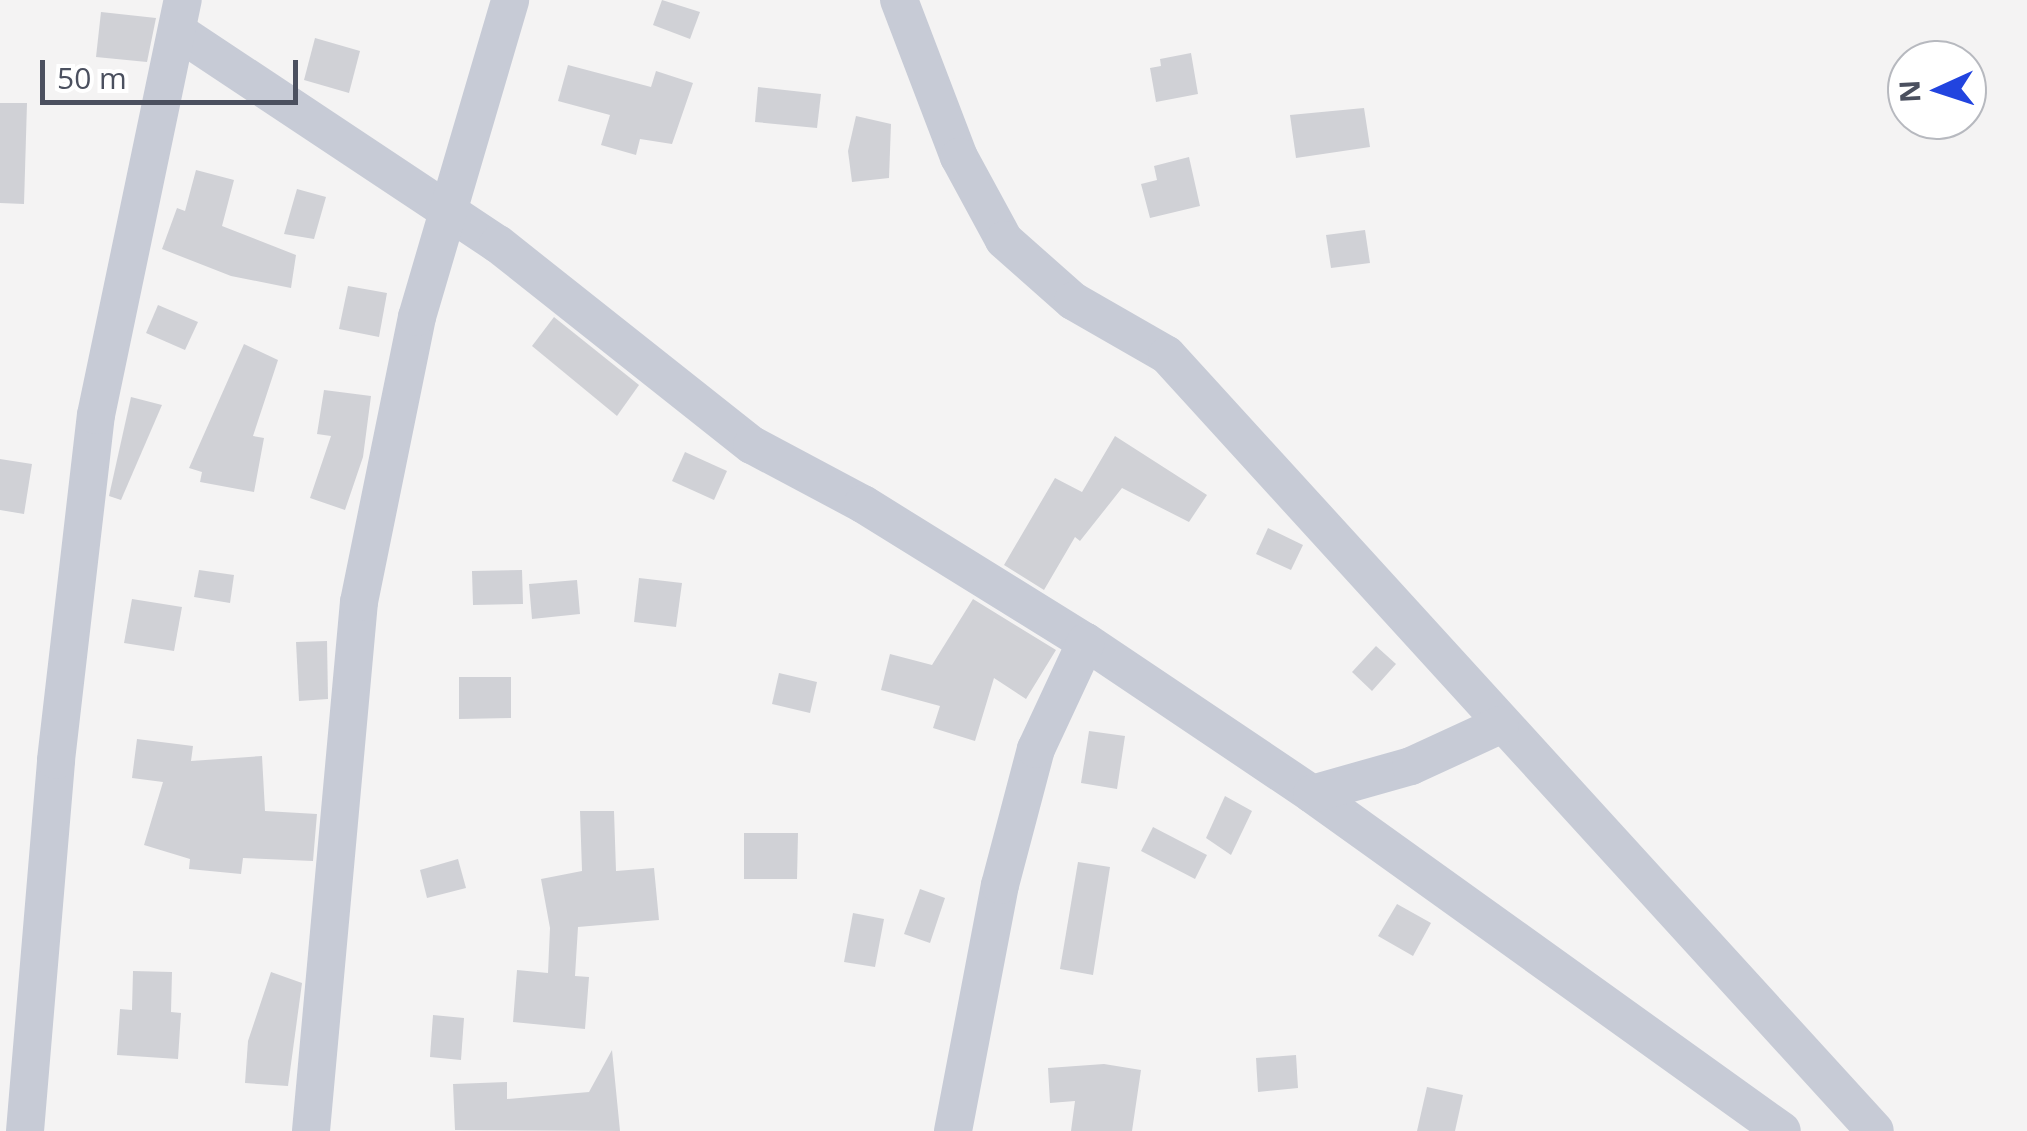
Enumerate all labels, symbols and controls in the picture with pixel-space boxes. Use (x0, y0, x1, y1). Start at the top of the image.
scale bar (45, 40, 302, 102)
north arrow (1887, 40, 1987, 140)
text: 50 m (57, 57, 127, 98)
text: N (1889, 79, 1929, 104)

